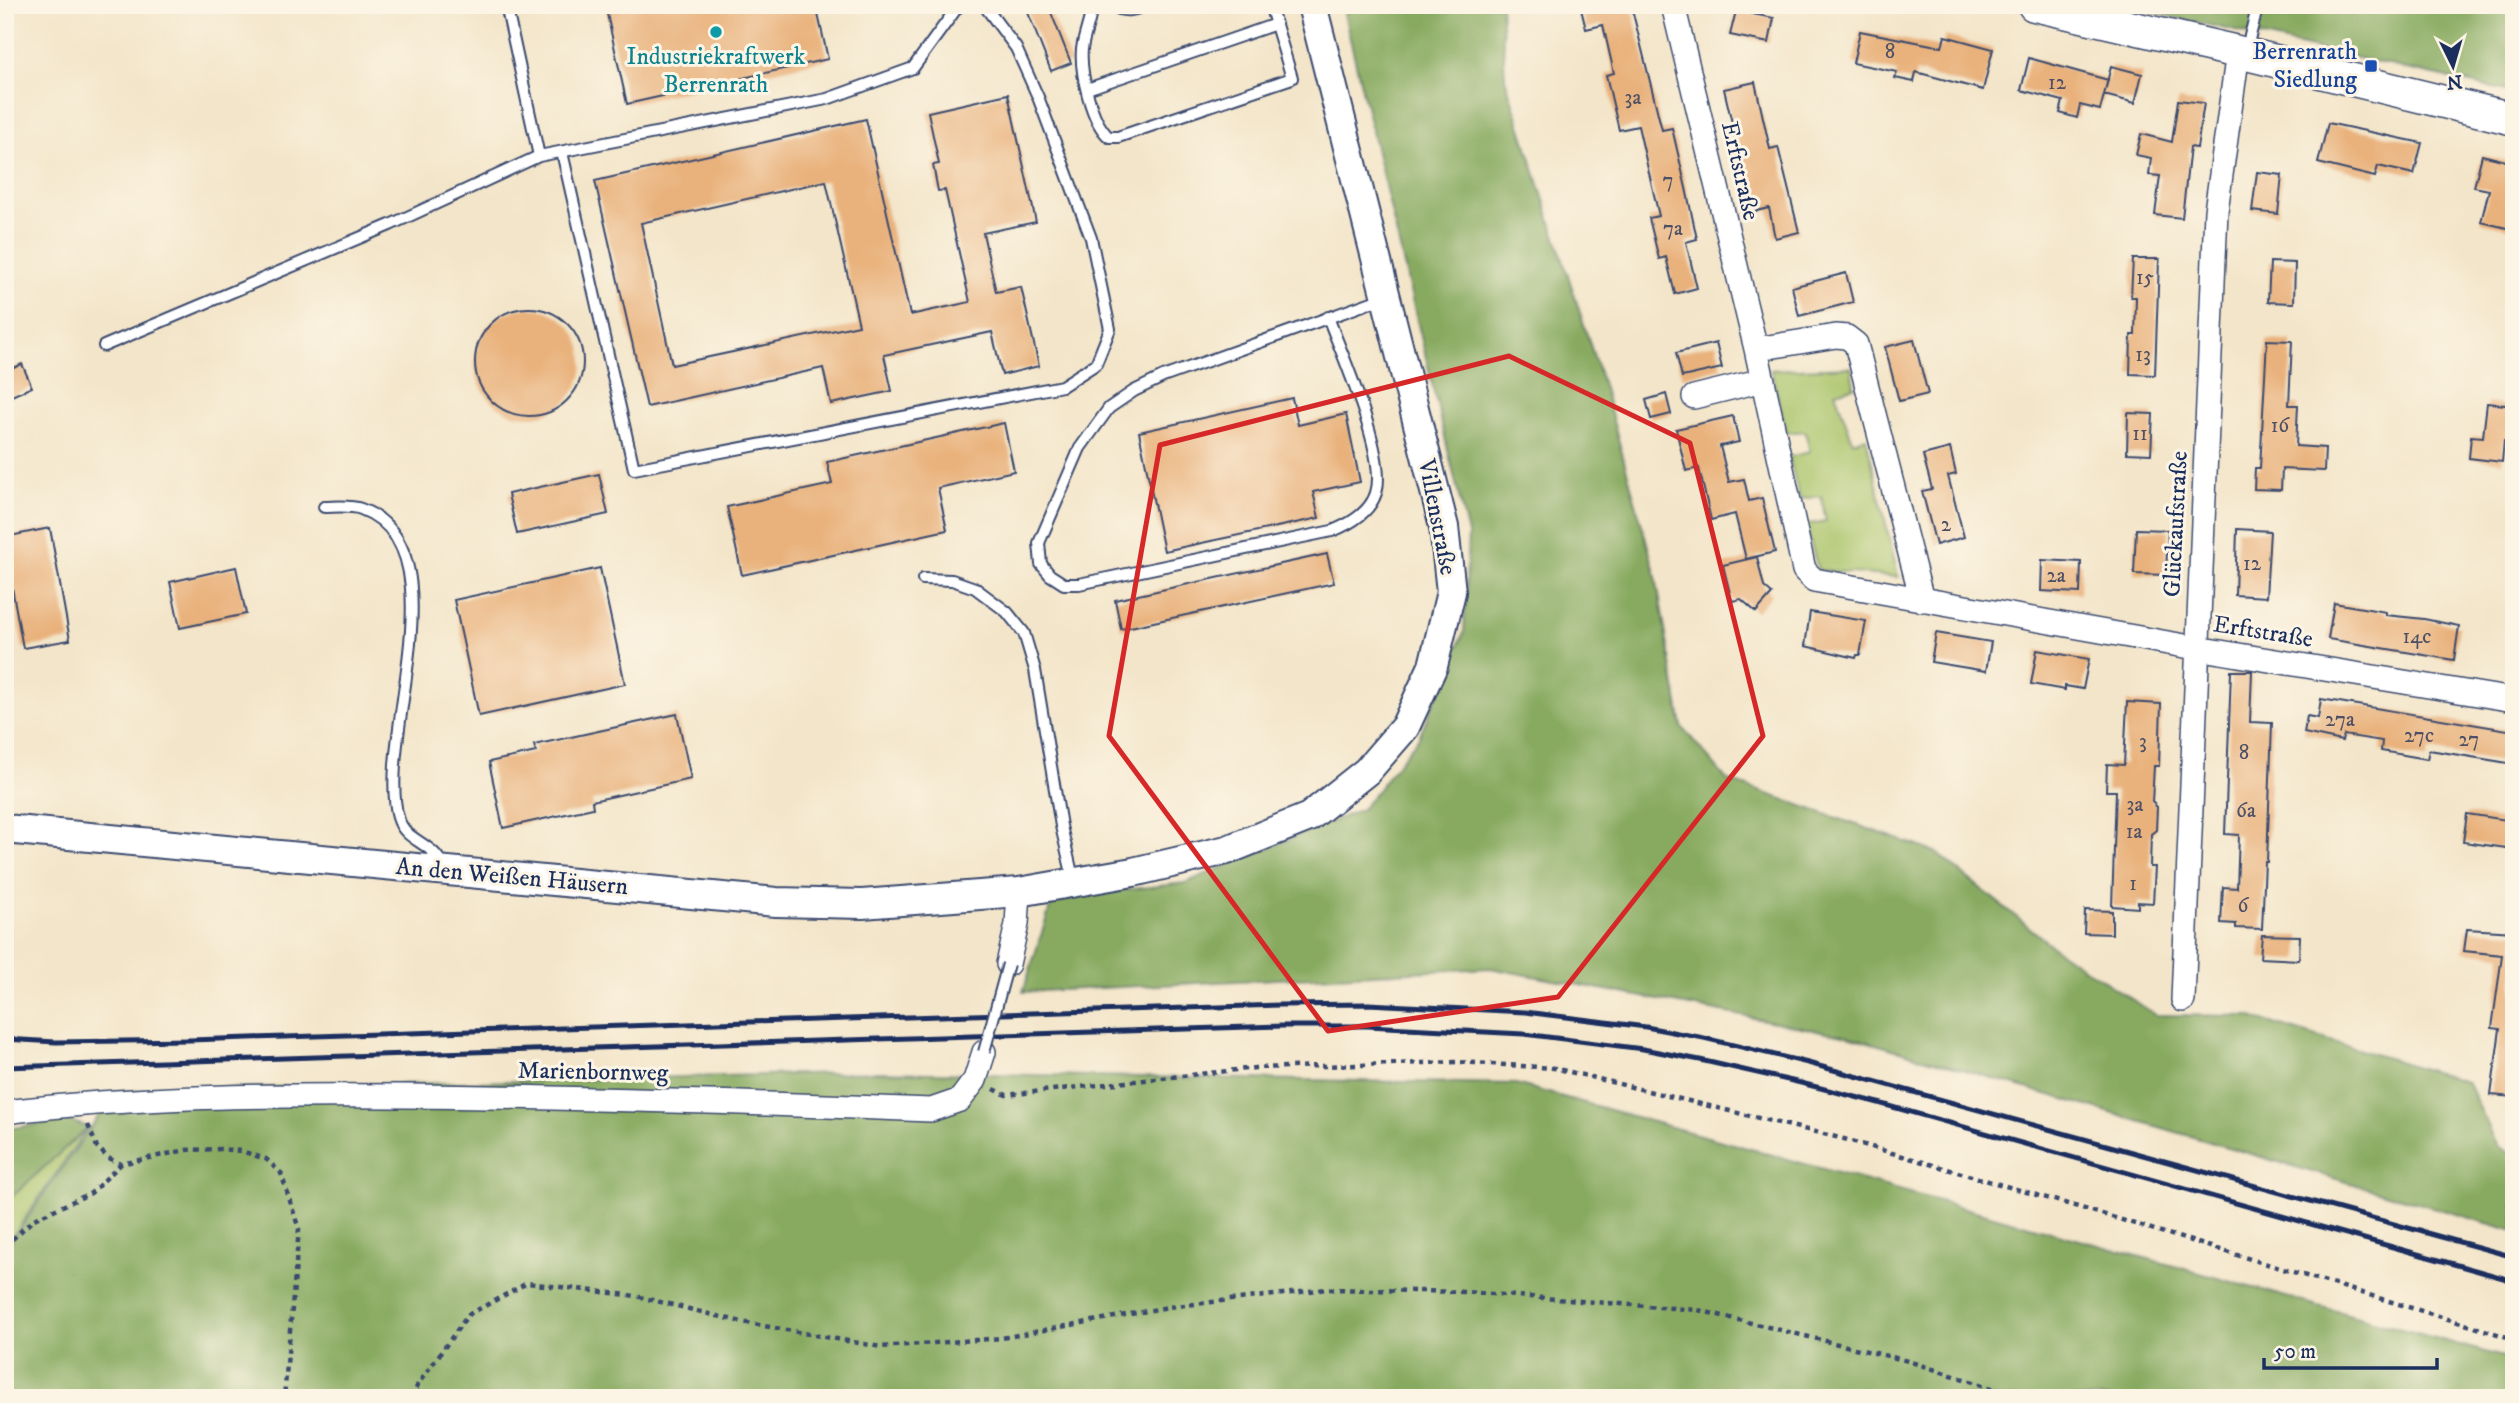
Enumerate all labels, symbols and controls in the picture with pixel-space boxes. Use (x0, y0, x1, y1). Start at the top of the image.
marker: Industriekraftwerk Berrenrath (708, 24, 724, 40)
north arrow (2418, 32, 2488, 102)
place label: Berrenrath Siedlung (2252, 37, 2357, 95)
house number: 8 (1885, 39, 1895, 65)
place label: Industriekraftwerk Berrenrath (627, 42, 806, 100)
marker: Berrenrath Siedlung (2363, 58, 2379, 74)
text: N (2445, 69, 2463, 94)
house number: 12 (2048, 70, 2067, 96)
house number: 3a (1625, 85, 1641, 111)
street label: Erftstraße (1714, 119, 1766, 223)
house number: 7 (1662, 168, 1674, 194)
house number: 7a (1663, 216, 1683, 242)
house number: 15 (2136, 265, 2154, 291)
house number: 13 (2135, 342, 2151, 368)
house number: 16 (2271, 413, 2290, 439)
house number: 11 (2132, 421, 2148, 447)
street label: Glückaufstraße (2157, 450, 2195, 598)
street label: Villenstraße (1411, 456, 1463, 577)
house number: 2 (1941, 512, 1952, 538)
house number: 12 (2243, 551, 2262, 577)
house number: 2a (2046, 563, 2066, 589)
street label: Erftstraße (2211, 609, 2315, 655)
house number: 14c (2403, 624, 2431, 650)
house number: 27a (2325, 707, 2355, 733)
house number: 27c (2404, 723, 2434, 749)
house number: 27 (2459, 727, 2479, 753)
house number: 3 (2139, 729, 2147, 755)
house number: 8 (2239, 740, 2249, 766)
house number: 3a (2127, 792, 2143, 818)
house number: 6a (2236, 798, 2256, 824)
house number: 1a (2126, 819, 2142, 845)
street label: An den Weißen Häusern (395, 852, 630, 902)
house number: 1 (2129, 871, 2137, 897)
house number: 6 (2238, 893, 2250, 919)
street label: Marienbornweg (517, 1056, 669, 1088)
scale bar (2264, 1326, 2437, 1370)
text: 50 m (2274, 1339, 2316, 1365)

